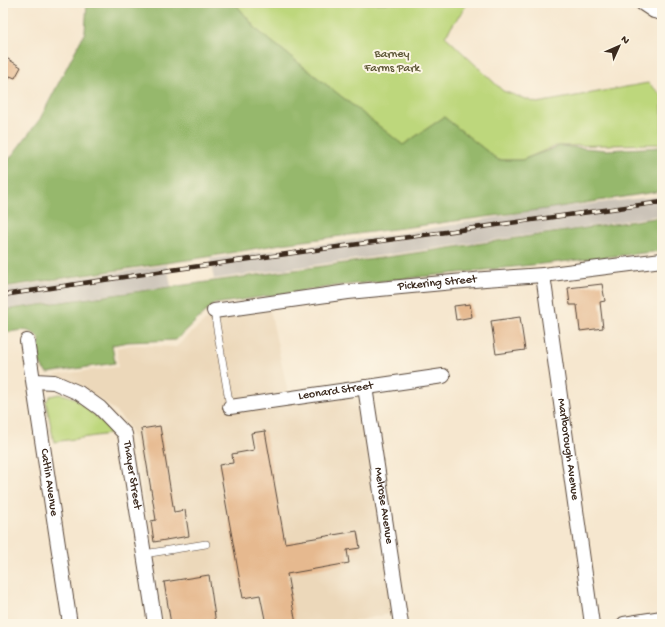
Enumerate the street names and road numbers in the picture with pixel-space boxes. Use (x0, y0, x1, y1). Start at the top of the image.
street label: Pickering Street (396, 273, 478, 294)
street label: Leonard Street (298, 379, 375, 404)
street label: Marlborough Avenue (553, 397, 582, 502)
street label: Thayer Street (119, 439, 144, 512)
street label: Catlin Avenue (36, 448, 61, 518)
street label: Melrose Avenue (370, 466, 396, 546)

